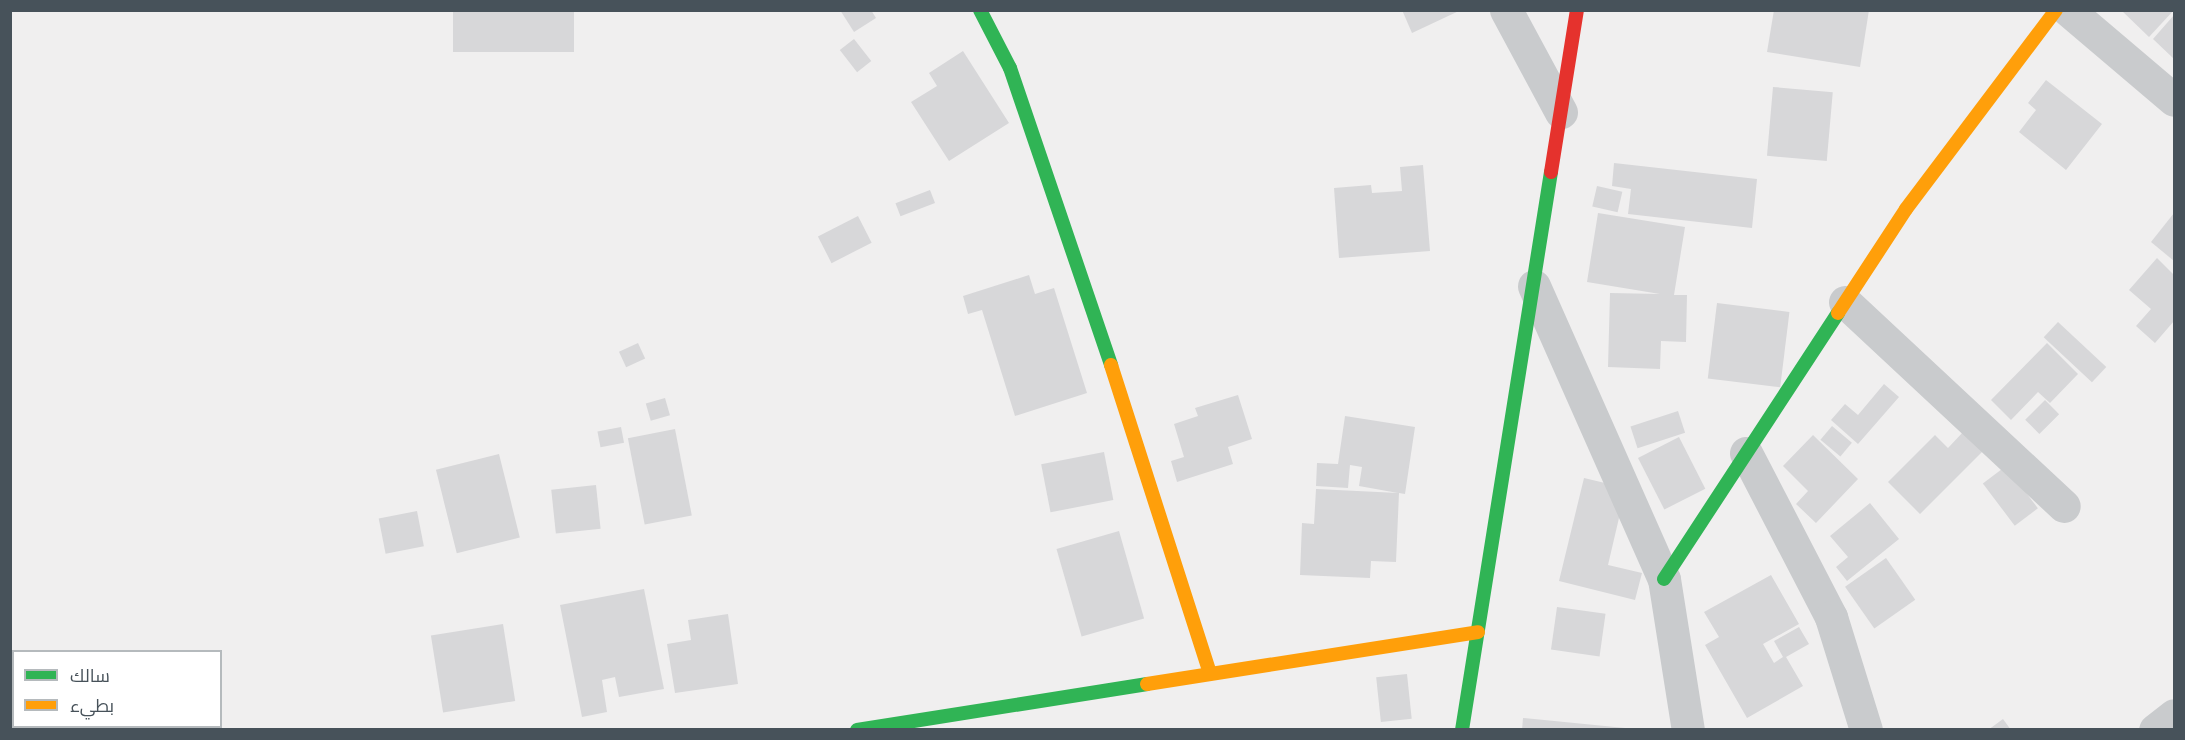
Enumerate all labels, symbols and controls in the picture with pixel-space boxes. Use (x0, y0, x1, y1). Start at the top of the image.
legend (12, 650, 222, 728)
text: سالك (70, 666, 110, 686)
text: بطيء (70, 696, 114, 716)

